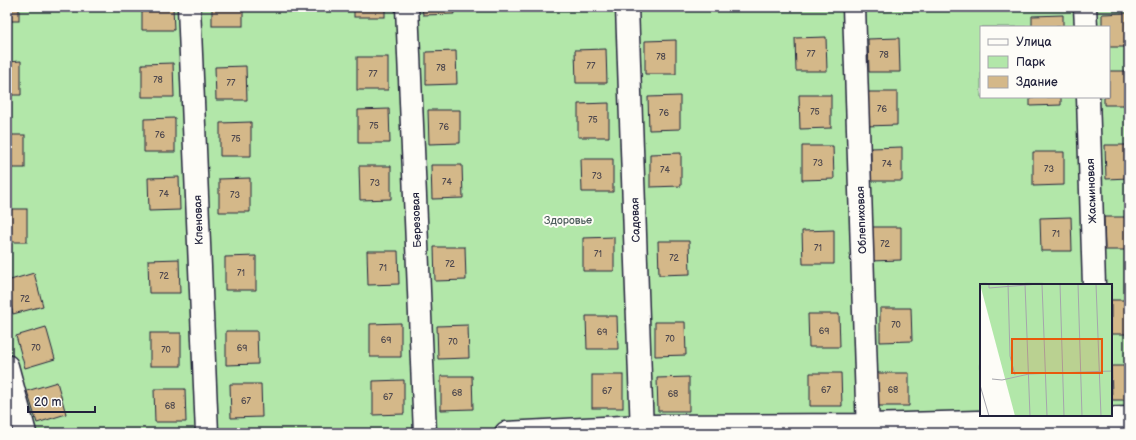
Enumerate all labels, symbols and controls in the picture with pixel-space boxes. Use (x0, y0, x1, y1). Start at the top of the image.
legend (980, 26, 1110, 98)
text: Улица (1016, 35, 1052, 50)
house number: 77 (807, 49, 816, 60)
house number: 78 (879, 50, 889, 61)
house number: 78 (656, 52, 666, 63)
text: Парк (1016, 55, 1046, 70)
house number: 77 (587, 61, 596, 72)
house number: 78 (436, 63, 446, 74)
house number: 77 (369, 69, 378, 80)
house number: 78 (153, 75, 163, 86)
text: Здание (1016, 75, 1058, 90)
house number: 77 (227, 78, 236, 89)
house number: 76 (877, 104, 887, 115)
house number: 75 (810, 107, 820, 118)
house number: 76 (659, 108, 669, 119)
house number: 75 (588, 115, 598, 126)
house number: 75 (369, 121, 379, 132)
house number: 76 (439, 122, 449, 133)
house number: 76 (155, 130, 165, 141)
house number: 75 (231, 134, 241, 145)
house number: 73 (813, 158, 823, 169)
street label: Жасминовая (1084, 158, 1099, 224)
house number: 74 (882, 159, 892, 170)
house number: 73 (1044, 164, 1054, 175)
house number: 74 (660, 165, 670, 176)
house number: 73 (592, 171, 602, 182)
house number: 74 (442, 177, 452, 188)
house number: 73 (370, 178, 380, 189)
street label: Облепиховая (854, 186, 869, 254)
house number: 74 (159, 189, 169, 200)
house number: 73 (230, 190, 240, 201)
street label: Березовая (409, 192, 424, 248)
street label: Кленовая (191, 195, 206, 245)
street label: Садовая (628, 197, 643, 243)
park label: Здоровье (544, 214, 592, 227)
house number: 71 (1052, 229, 1060, 240)
house number: 72 (880, 239, 891, 250)
house number: 71 (814, 243, 822, 254)
house number: 71 (594, 249, 602, 260)
house number: 72 (669, 253, 680, 264)
house number: 72 (445, 259, 456, 270)
house number: 71 (379, 263, 387, 274)
house number: 71 (237, 268, 245, 279)
house number: 72 (159, 271, 170, 282)
inset map (980, 284, 1112, 416)
house number: 72 (20, 294, 31, 305)
house number: 70 (891, 320, 901, 331)
house number: 69 (819, 326, 829, 337)
house number: 69 (597, 327, 607, 338)
house number: 70 (665, 334, 675, 345)
house number: 69 (381, 335, 391, 346)
house number: 70 (448, 337, 458, 348)
house number: 70 (31, 343, 41, 354)
house number: 69 (237, 343, 247, 354)
house number: 70 (161, 345, 171, 356)
house number: 67 (821, 385, 832, 396)
house number: 68 (888, 385, 898, 396)
house number: 67 (602, 386, 613, 397)
scale bar (28, 388, 95, 414)
house number: 68 (452, 388, 462, 399)
house number: 68 (668, 389, 678, 400)
house number: 67 (383, 392, 394, 403)
text: 20 m (34, 395, 61, 410)
house number: 67 (241, 396, 252, 407)
house number: 68 (165, 401, 175, 412)

